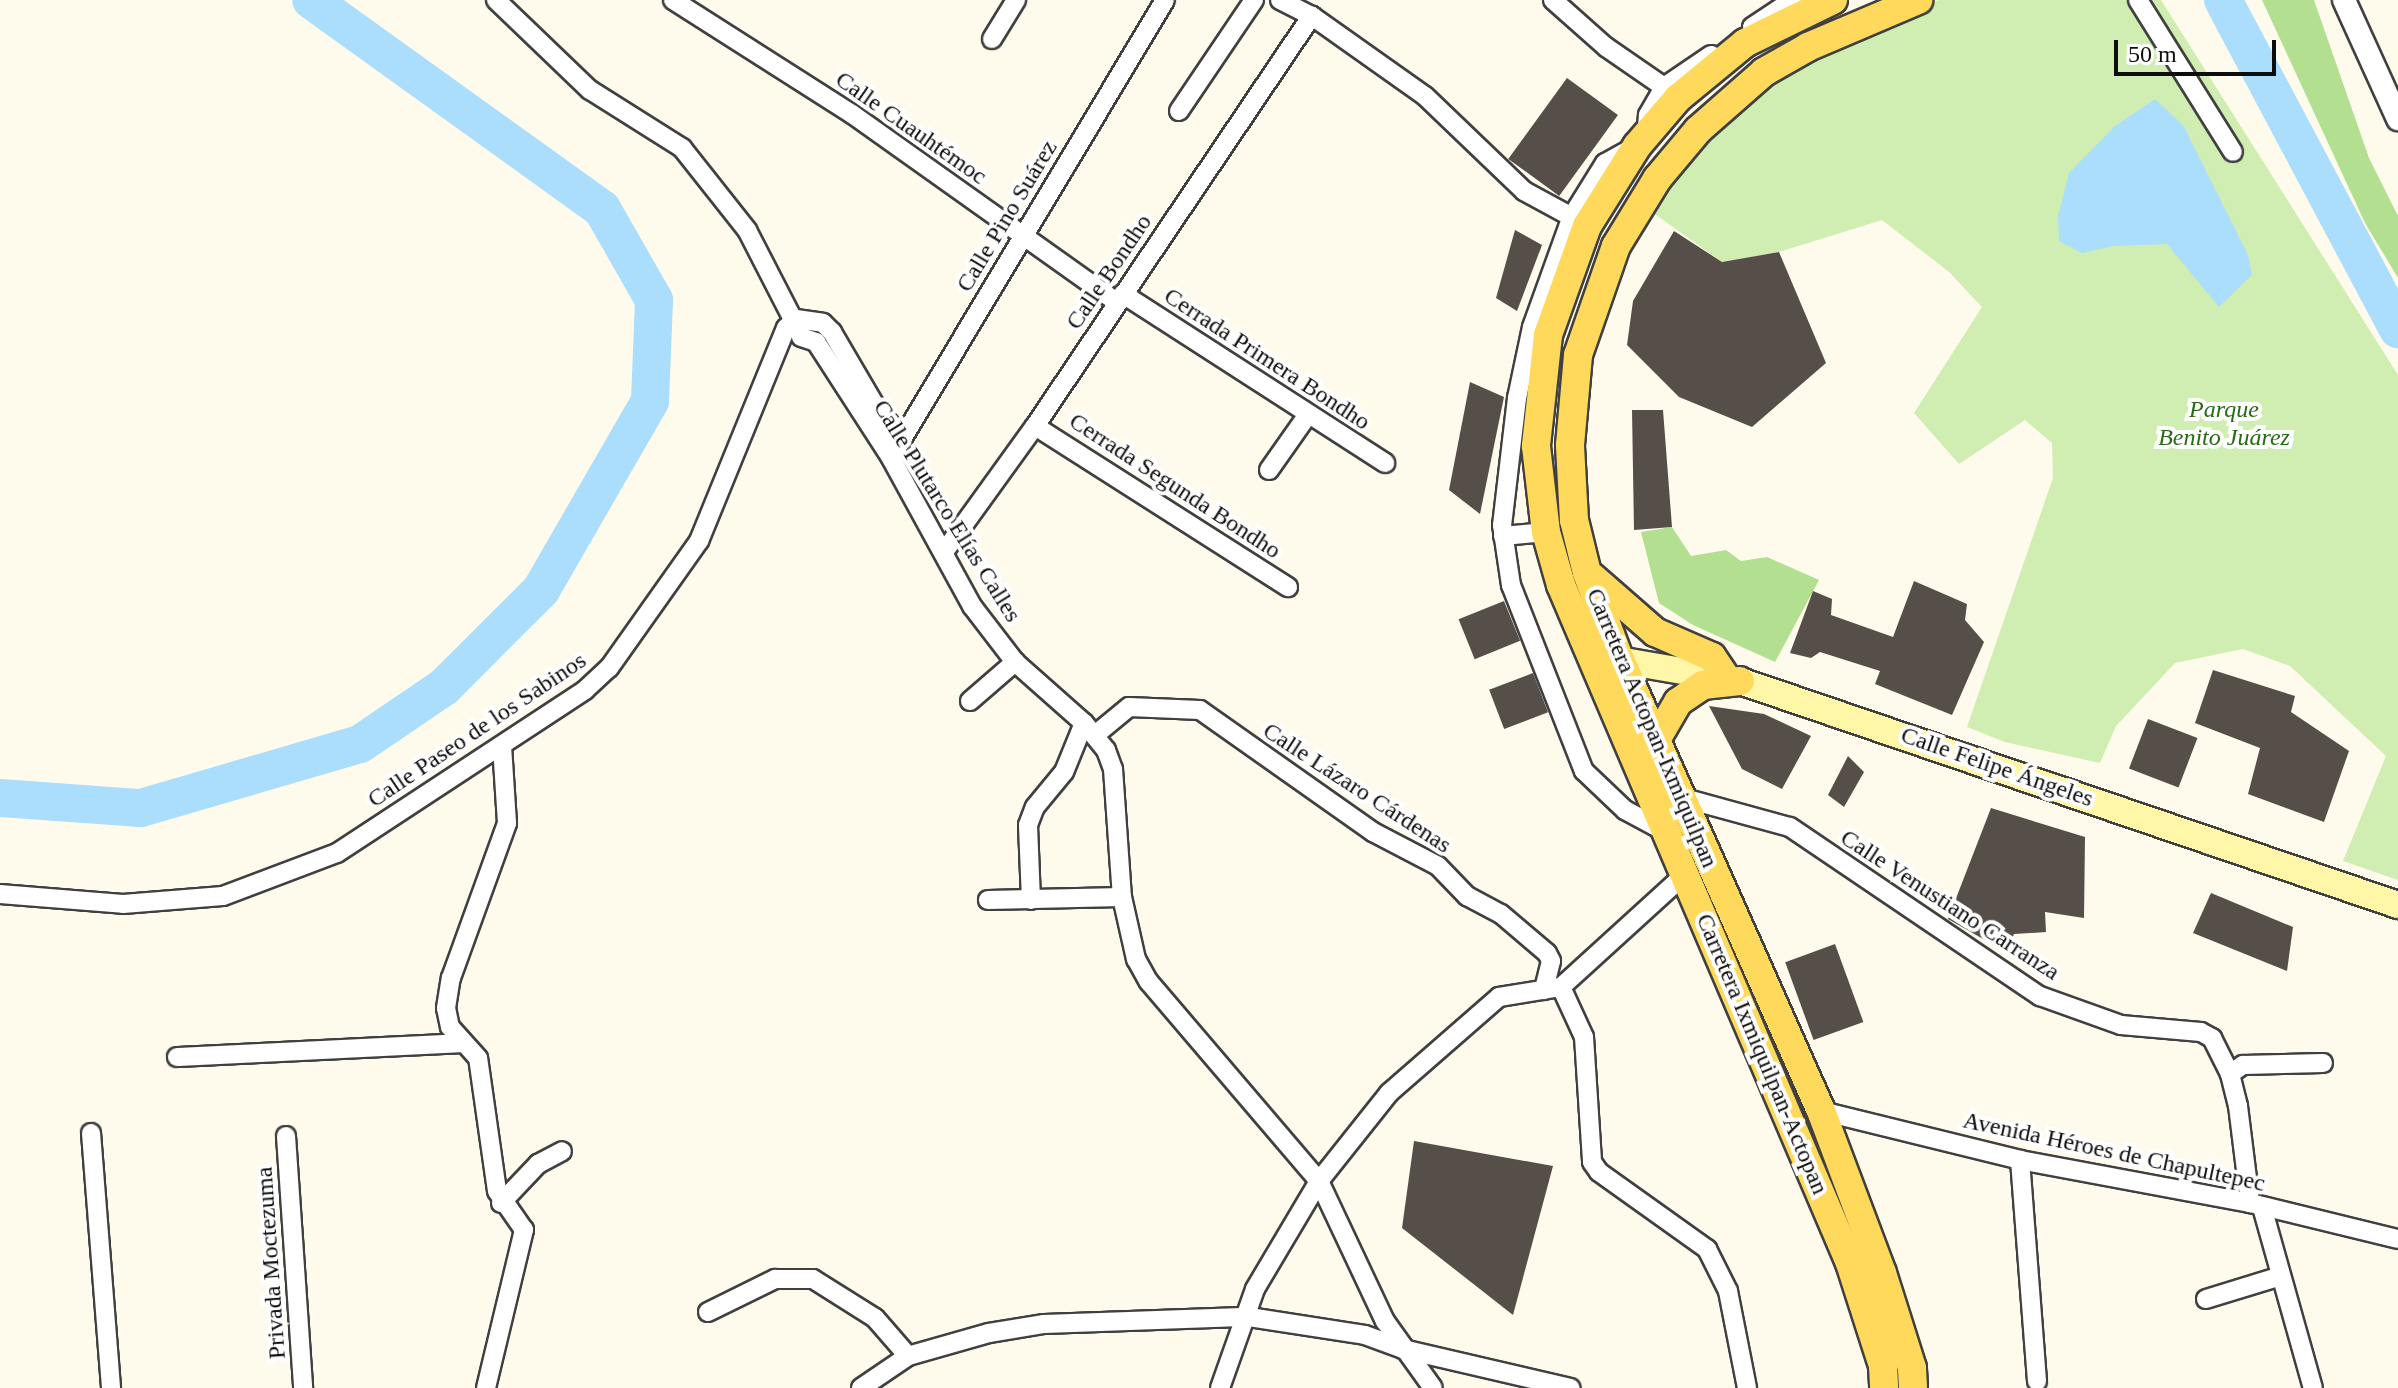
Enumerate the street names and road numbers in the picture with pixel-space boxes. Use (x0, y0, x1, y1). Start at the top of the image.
street label: Calle Cuauhtémoc (830, 65, 992, 191)
street label: Calle Pino Suárez (950, 135, 1064, 297)
street label: Calle Bondho (1060, 209, 1158, 335)
street label: Cerrada Primera Bondho (1159, 282, 1375, 436)
street label: Calle Plutarco Elías Calles (867, 395, 1027, 627)
street label: Cerrada Segunda Bondho (1064, 407, 1286, 565)
street label: Carretera Actopan-Ixmiquilpan (1580, 583, 1724, 873)
street label: Calle Paseo de los Sabinos (362, 646, 592, 814)
street label: Calle Lázaro Cárdenas (1258, 716, 1456, 860)
street label: Calle Felipe Ángeles (1897, 721, 2097, 813)
street label: Calle Venustiano Carranza (1835, 823, 2065, 987)
street label: Carretera Ixmiquilpan-Actopan (1690, 909, 1834, 1199)
street label: Avenida Héroes de Chapultepec (1960, 1106, 2268, 1198)
street label: Privada Moctezuma (250, 1166, 292, 1360)

